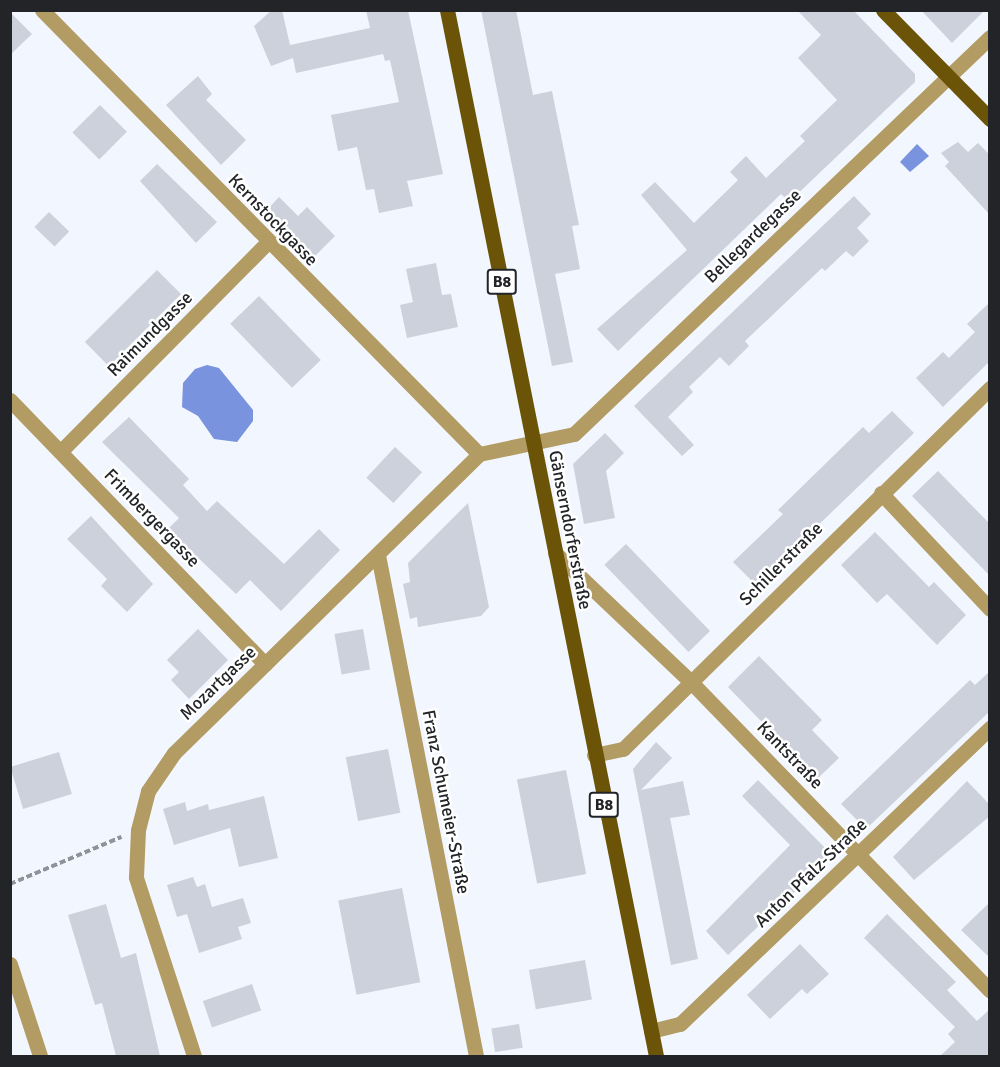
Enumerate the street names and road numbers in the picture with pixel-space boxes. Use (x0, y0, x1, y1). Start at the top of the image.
street label: Kernstockgasse (224, 169, 322, 271)
street label: Bellegardegasse (700, 184, 806, 288)
road number: B8 (486, 269, 518, 295)
street label: Raimundgasse (103, 287, 197, 381)
street label: Gänserndorferstraße (544, 449, 596, 611)
street label: Frimbergergasse (100, 464, 204, 572)
street label: Schillerstraße (735, 518, 827, 610)
street label: Mozartgasse (175, 641, 261, 725)
street label: Franz Schumeier-Straße (418, 708, 474, 896)
street label: Kantstraße (752, 717, 828, 793)
road number: B8 (588, 792, 620, 818)
street label: Anton Pfalz-Straße (750, 814, 872, 932)

